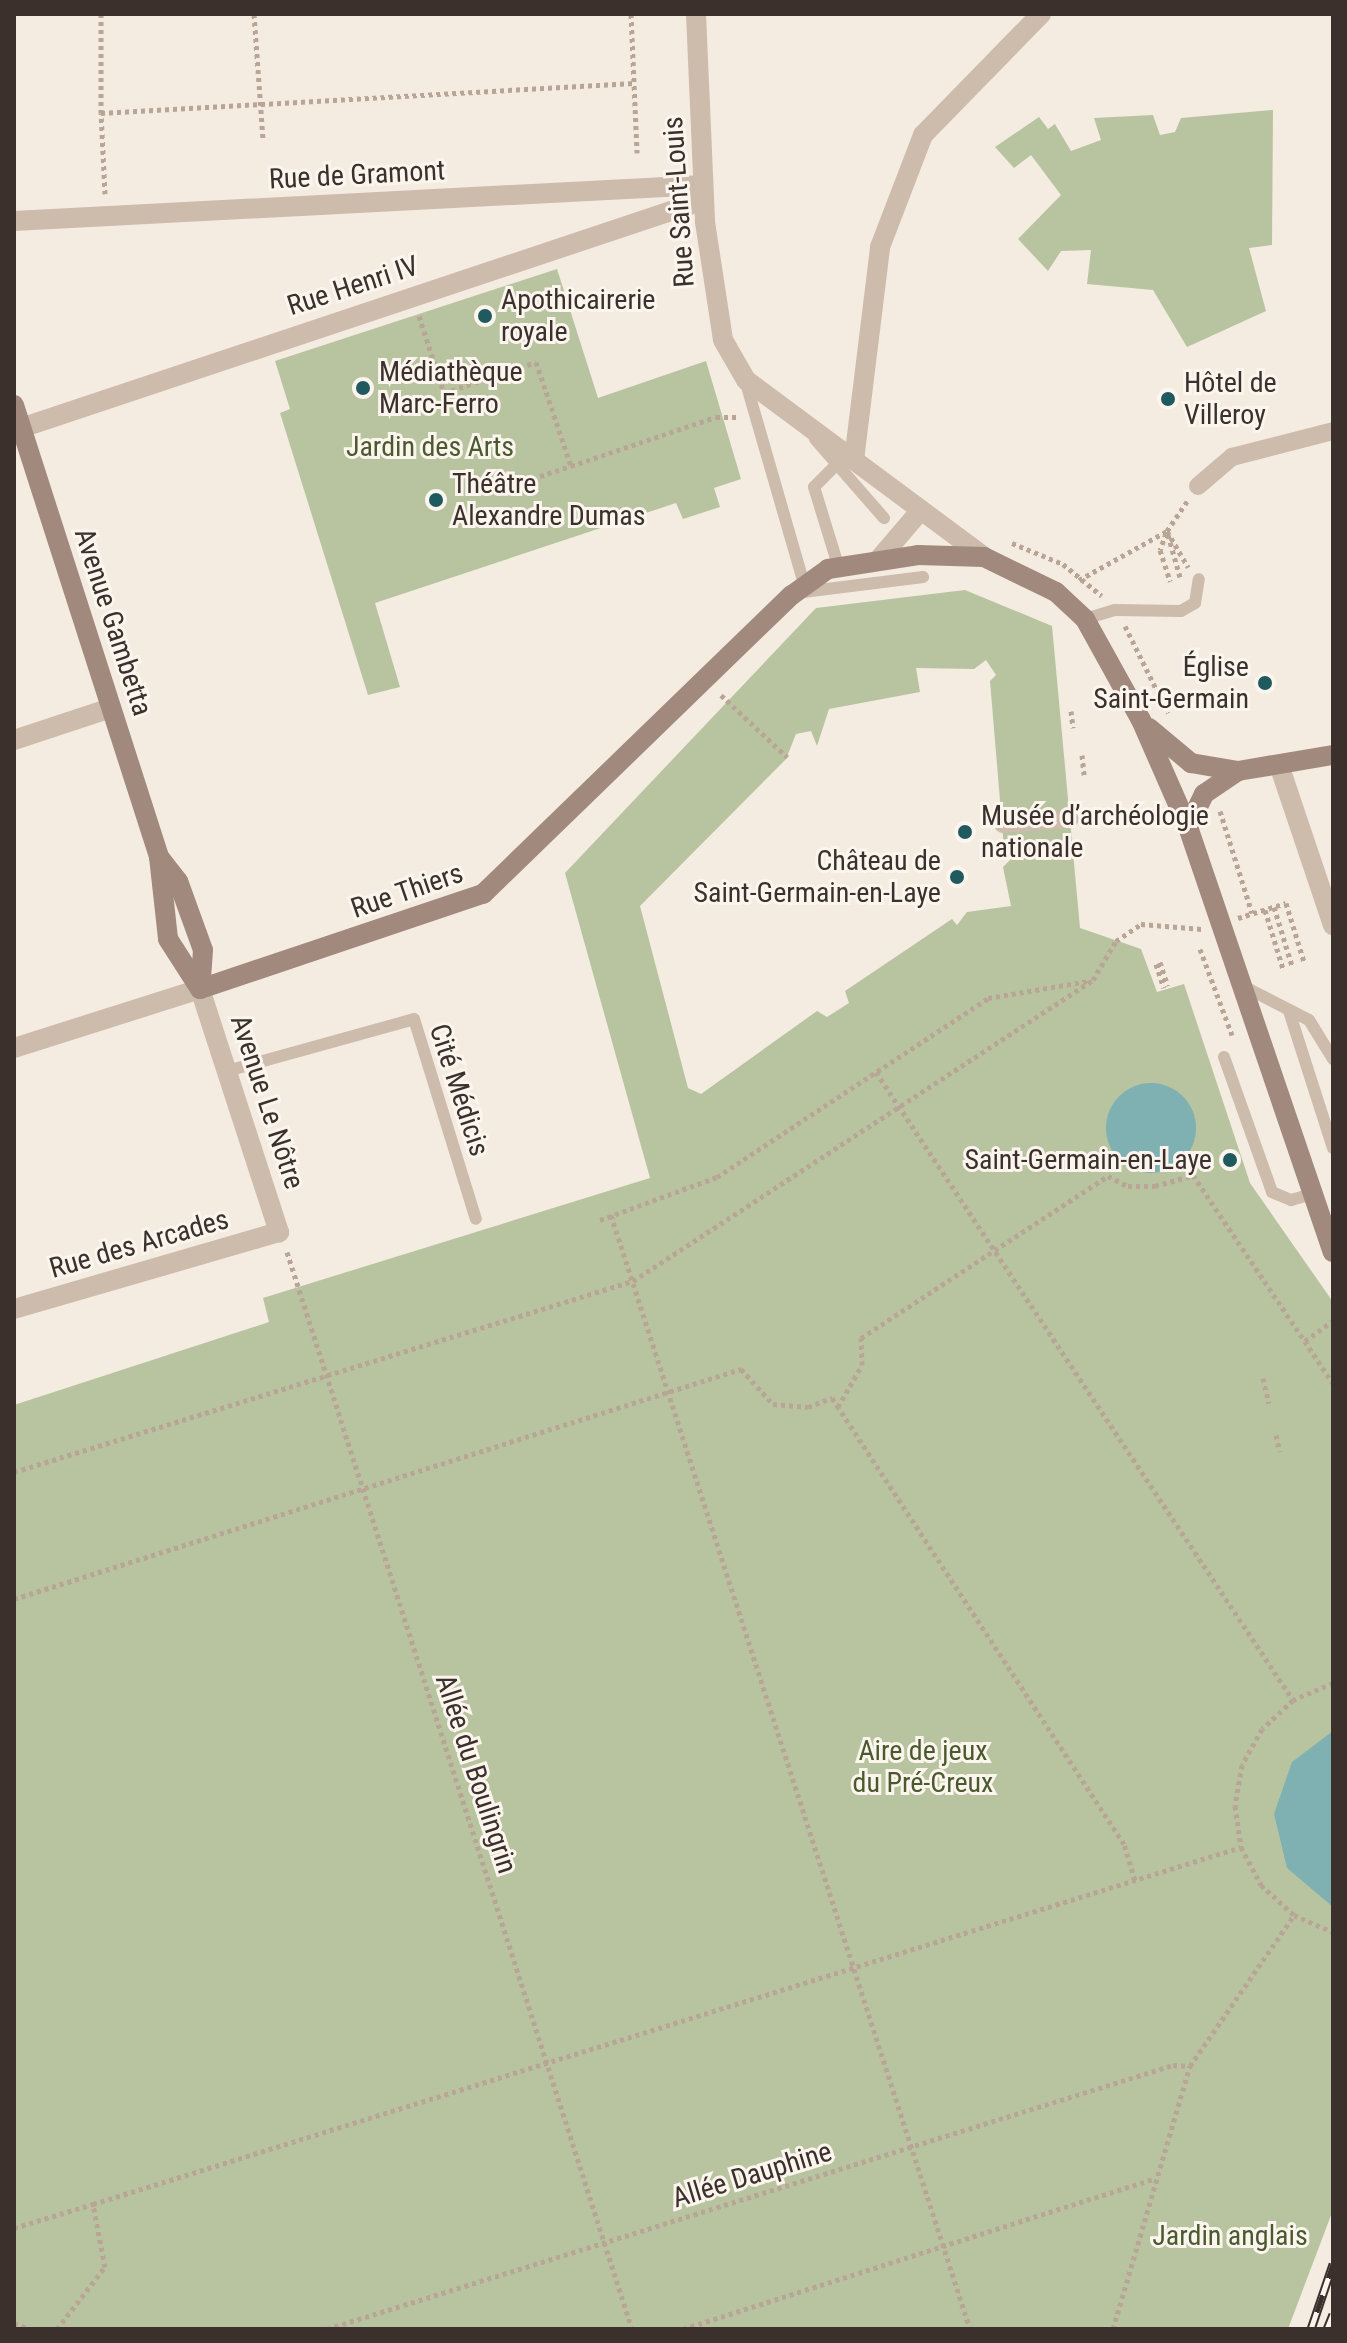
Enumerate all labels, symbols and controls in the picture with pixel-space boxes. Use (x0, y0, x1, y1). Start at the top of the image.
street label: Rue Saint-Louis (656, 115, 702, 289)
street label: Rue de Gramont (268, 154, 446, 196)
street label: Rue Henri IV (283, 249, 423, 323)
place label: Apothicairerie royale (501, 283, 655, 349)
marker: Apothicairerie royale (476, 307, 494, 325)
place label: Médiathèque Marc-Ferro (379, 355, 523, 421)
place label: Hôtel de Villeroy (1184, 366, 1277, 432)
marker: Médiathèque Marc-Ferro (354, 379, 372, 397)
marker: Hôtel de Villeroy (1159, 390, 1177, 408)
park label: Jardin des Arts (346, 430, 514, 464)
place label: Théâtre Alexandre Dumas (452, 467, 645, 533)
marker: Théâtre Alexandre Dumas (427, 491, 445, 509)
street label: Avenue Gambetta (67, 524, 159, 720)
place label: Église Saint-Germain (1093, 650, 1249, 716)
marker: Église Saint-Germain (1256, 674, 1274, 692)
place label: Musée d’archéologie nationale (981, 799, 1209, 865)
marker: Musée d’archéologie nationale (956, 823, 974, 841)
place label: Château de Saint-Germain-en-Laye (693, 844, 941, 910)
street label: Rue Thiers (346, 856, 468, 926)
marker: Château de Saint-Germain-en-Laye (948, 868, 966, 886)
street label: Avenue Le Nôtre (223, 1011, 311, 1193)
street label: Cité Médicis (422, 1020, 496, 1160)
place label: Saint-Germain-en-Laye (964, 1143, 1212, 1177)
marker: Saint-Germain-en-Laye (1219, 1149, 1241, 1171)
street label: Rue des Arcades (46, 1202, 232, 1286)
street label: Allée du Boulingrin (428, 1670, 524, 1878)
park label: Aire de jeux du Pré-Creux (853, 1734, 993, 1800)
street label: Allée Dauphine (668, 2135, 836, 2215)
park label: Jardin anglais (1152, 2219, 1308, 2253)

